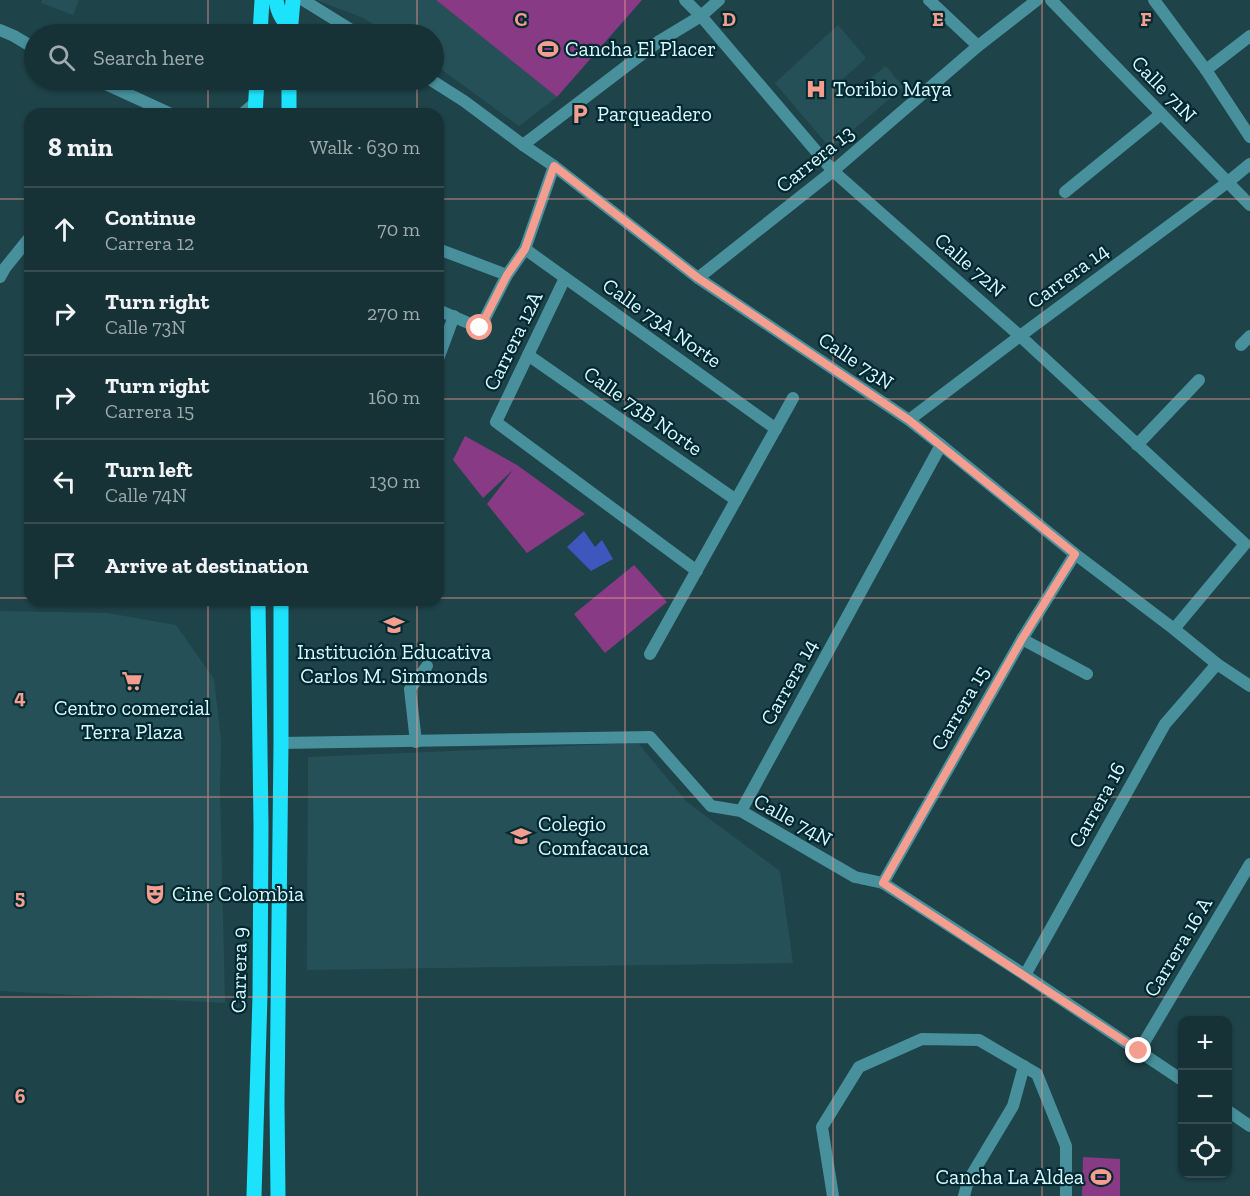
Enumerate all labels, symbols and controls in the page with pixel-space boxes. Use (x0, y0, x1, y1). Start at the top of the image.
text: C (515, 7, 528, 31)
text: D (722, 7, 736, 31)
text: E (932, 7, 944, 31)
text: F (1140, 7, 1152, 31)
search box (24, 24, 444, 90)
place label: Cancha El Placer (565, 36, 716, 61)
sports icon: Cancha El Placer (536, 37, 560, 61)
icon: search (45, 41, 78, 74)
text: Search here (93, 44, 204, 71)
street label: Calle 71N (1127, 50, 1202, 127)
place label: Toribio Maya (833, 76, 952, 101)
hospital icon: Toribio Maya (804, 77, 828, 101)
place label: Parqueadero (597, 101, 712, 126)
parking icon: Parqueadero (568, 102, 592, 126)
street label: Carrera 13 (771, 120, 859, 198)
text: 8 min (48, 131, 113, 163)
text: Walk · 630 m (310, 135, 420, 159)
text: Continue (105, 204, 196, 231)
icon: ahead (48, 213, 81, 246)
text: 70 m (377, 217, 420, 241)
street label: Calle 72N (930, 227, 1011, 302)
text: Carrera 12 (105, 231, 194, 255)
street label: Carrera 14 (1022, 238, 1113, 313)
street label: Calle 73A Norte (598, 272, 727, 373)
street label: Carrera 12A (478, 287, 548, 395)
text: Turn right (105, 288, 209, 315)
icon: right (48, 297, 81, 330)
text: 270 m (367, 301, 420, 325)
route start (466, 314, 492, 340)
text: Calle 73N (105, 315, 186, 339)
street label: Calle 73N (814, 326, 899, 395)
street label: Calle 73B Norte (579, 360, 708, 461)
text: Turn right (105, 372, 209, 399)
icon: right (48, 381, 81, 414)
text: 160 m (368, 385, 420, 409)
text: Carrera 15 (105, 399, 194, 423)
text: Turn left (105, 456, 192, 483)
icon: left (48, 465, 81, 498)
text: 130 m (369, 469, 420, 493)
text: Calle 74N (105, 483, 187, 507)
icon: arrive (48, 549, 81, 582)
text: Arrive at destination (105, 552, 308, 579)
school or university icon: Institución Educativa Carlos M. Simmonds (382, 613, 406, 637)
street label: Carrera 14 (755, 634, 822, 729)
place label: Institución Educativa Carlos M. Simmonds (297, 639, 491, 688)
street label: Carrera 15 (925, 661, 994, 755)
supermarket icon: Centro comercial Terra Plaza (120, 669, 144, 693)
text: 4 (14, 685, 26, 709)
place label: Centro comercial Terra Plaza (54, 695, 211, 744)
street label: Carrera 16 (1063, 758, 1130, 852)
street label: Calle 74N (750, 788, 837, 851)
place label: Colegio Comfacauca (538, 811, 649, 860)
school or university icon: Colegio Comfacauca (509, 824, 533, 848)
place label: Cine Colombia (172, 881, 304, 906)
theatre icon: Cine Colombia (143, 882, 167, 906)
text: 5 (15, 885, 25, 909)
street label: Carrera 16 A (1138, 892, 1217, 1001)
street label: Carrera 9 (225, 927, 252, 1013)
map controls (1178, 1016, 1232, 1178)
button: + (1178, 1016, 1232, 1070)
route end (1125, 1037, 1151, 1063)
button: − (1178, 1070, 1232, 1124)
text: 6 (15, 1084, 26, 1108)
button: locate (1178, 1124, 1232, 1178)
place label: Cancha La Aldea (935, 1164, 1084, 1189)
sports icon: Cancha La Aldea (1089, 1165, 1113, 1189)

